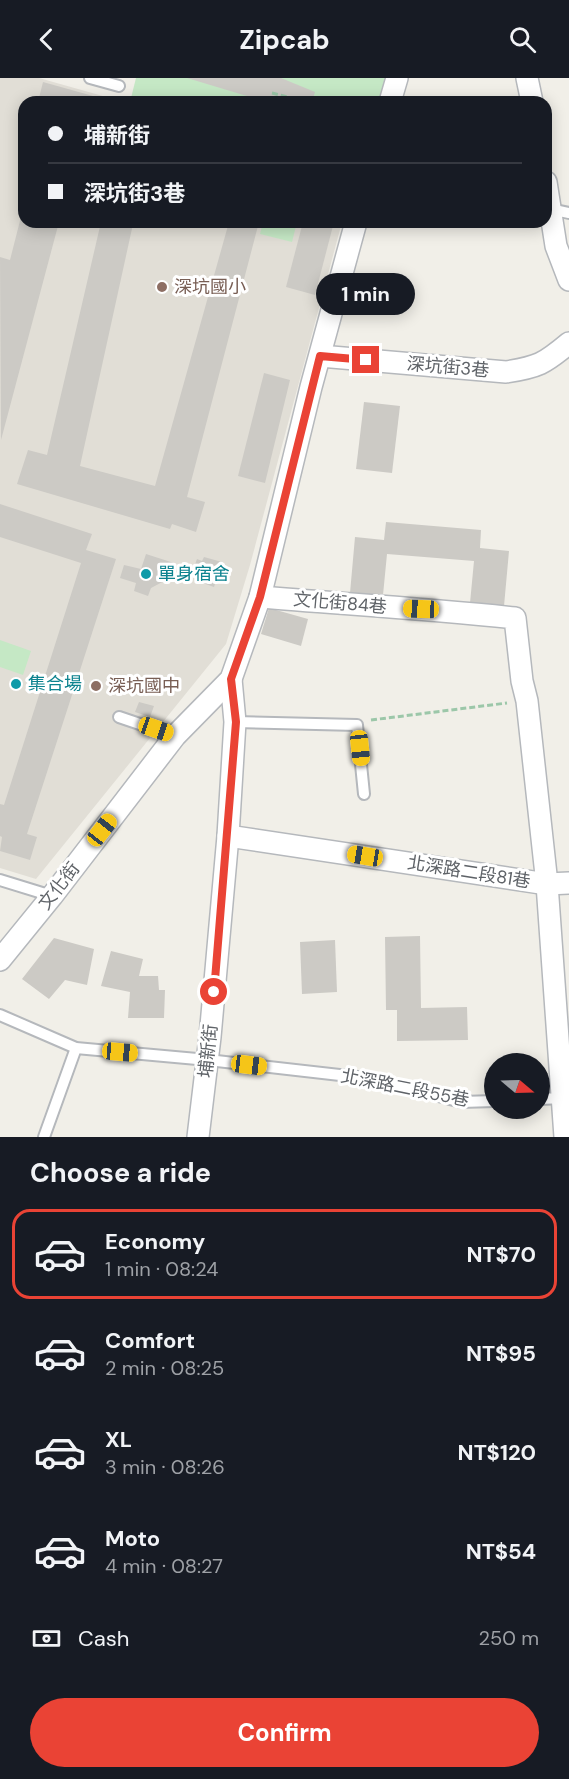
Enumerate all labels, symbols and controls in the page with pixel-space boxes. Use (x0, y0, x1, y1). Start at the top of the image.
text: Zipcab (239, 22, 330, 57)
icon: back (30, 23, 63, 56)
icon: search (506, 23, 539, 56)
text: 埔新街 (84, 121, 150, 150)
text: 深坑街3巷 (84, 179, 185, 208)
callout: 1 min (316, 273, 416, 315)
place label: 深坑國小 (174, 275, 246, 299)
marker: 深坑國小 (155, 280, 169, 294)
text: 1 min (341, 281, 390, 307)
route end (352, 346, 379, 373)
street label: 深坑街3巷 (406, 351, 490, 383)
place label: 單身宿舍 (158, 562, 230, 586)
marker: 單身宿舍 (139, 567, 153, 581)
street label: 文化街84巷 (292, 587, 388, 619)
car (403, 599, 439, 619)
place label: 集合場 (28, 672, 82, 696)
place label: 深坑國中 (108, 674, 180, 698)
marker: 集合場 (9, 677, 23, 691)
marker: 深坑國中 (89, 679, 103, 693)
car (136, 715, 176, 743)
car (349, 729, 371, 767)
car (84, 810, 120, 850)
car (346, 844, 384, 868)
street label: 北深路二段81巷 (406, 850, 532, 894)
street label: 文化街 (33, 857, 85, 915)
route start (200, 978, 227, 1005)
street label: 埔新街 (193, 1023, 223, 1079)
car (101, 1041, 139, 1063)
north arrow (484, 1053, 550, 1119)
map controls (484, 1053, 550, 1119)
car (230, 1054, 268, 1076)
street label: 北深路二段55巷 (339, 1064, 471, 1112)
text: Choose a ride (30, 1155, 211, 1190)
icon: car (33, 1227, 87, 1281)
text: Economy (105, 1227, 205, 1256)
text: NT$70 (467, 1240, 536, 1269)
text: 1 min · 08:24 (105, 1256, 218, 1282)
icon: car (33, 1326, 87, 1380)
text: Comfort (105, 1326, 195, 1355)
text: NT$95 (466, 1339, 536, 1368)
text: 2 min · 08:25 (105, 1355, 224, 1381)
icon: car (33, 1425, 87, 1479)
text: XL (105, 1425, 132, 1454)
text: NT$120 (458, 1438, 536, 1467)
text: 3 min · 08:26 (105, 1454, 225, 1480)
icon: car (33, 1524, 87, 1578)
text: Moto (105, 1524, 160, 1553)
text: NT$54 (466, 1537, 536, 1566)
text: 4 min · 08:27 (105, 1553, 223, 1579)
icon: cash (30, 1622, 63, 1655)
text: Cash (78, 1624, 129, 1653)
text: 250 m (478, 1625, 539, 1651)
button: Confirm (30, 1698, 539, 1767)

